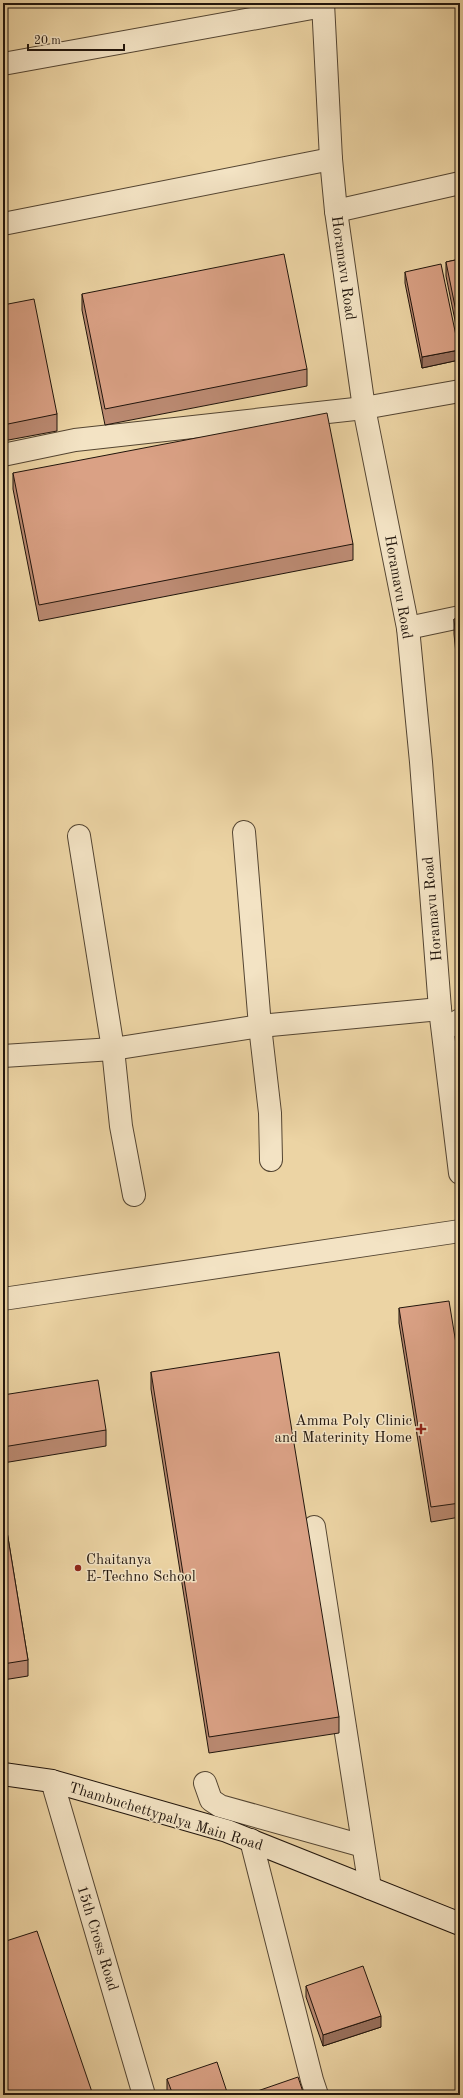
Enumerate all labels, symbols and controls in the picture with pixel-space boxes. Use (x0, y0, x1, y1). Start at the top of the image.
scale bar (28, 26, 124, 52)
text: 20 m (34, 35, 61, 47)
street label: Horamavu Road (328, 215, 357, 322)
street label: Horamavu Road (381, 534, 414, 641)
street label: Horamavu Road (421, 856, 446, 962)
place label: Amma Poly Clinic and Materinity Home (275, 1414, 412, 1446)
marker: Amma Poly Clinic and Materinity Home (415, 1423, 427, 1435)
place label: Chaitanya E-Techno School (86, 1553, 196, 1585)
marker: Chaitanya E-Techno School (73, 1563, 83, 1573)
street label: Thambuchettypalya Main Road (67, 1781, 264, 1854)
street label: 15th Cross Road (73, 1884, 120, 1993)

